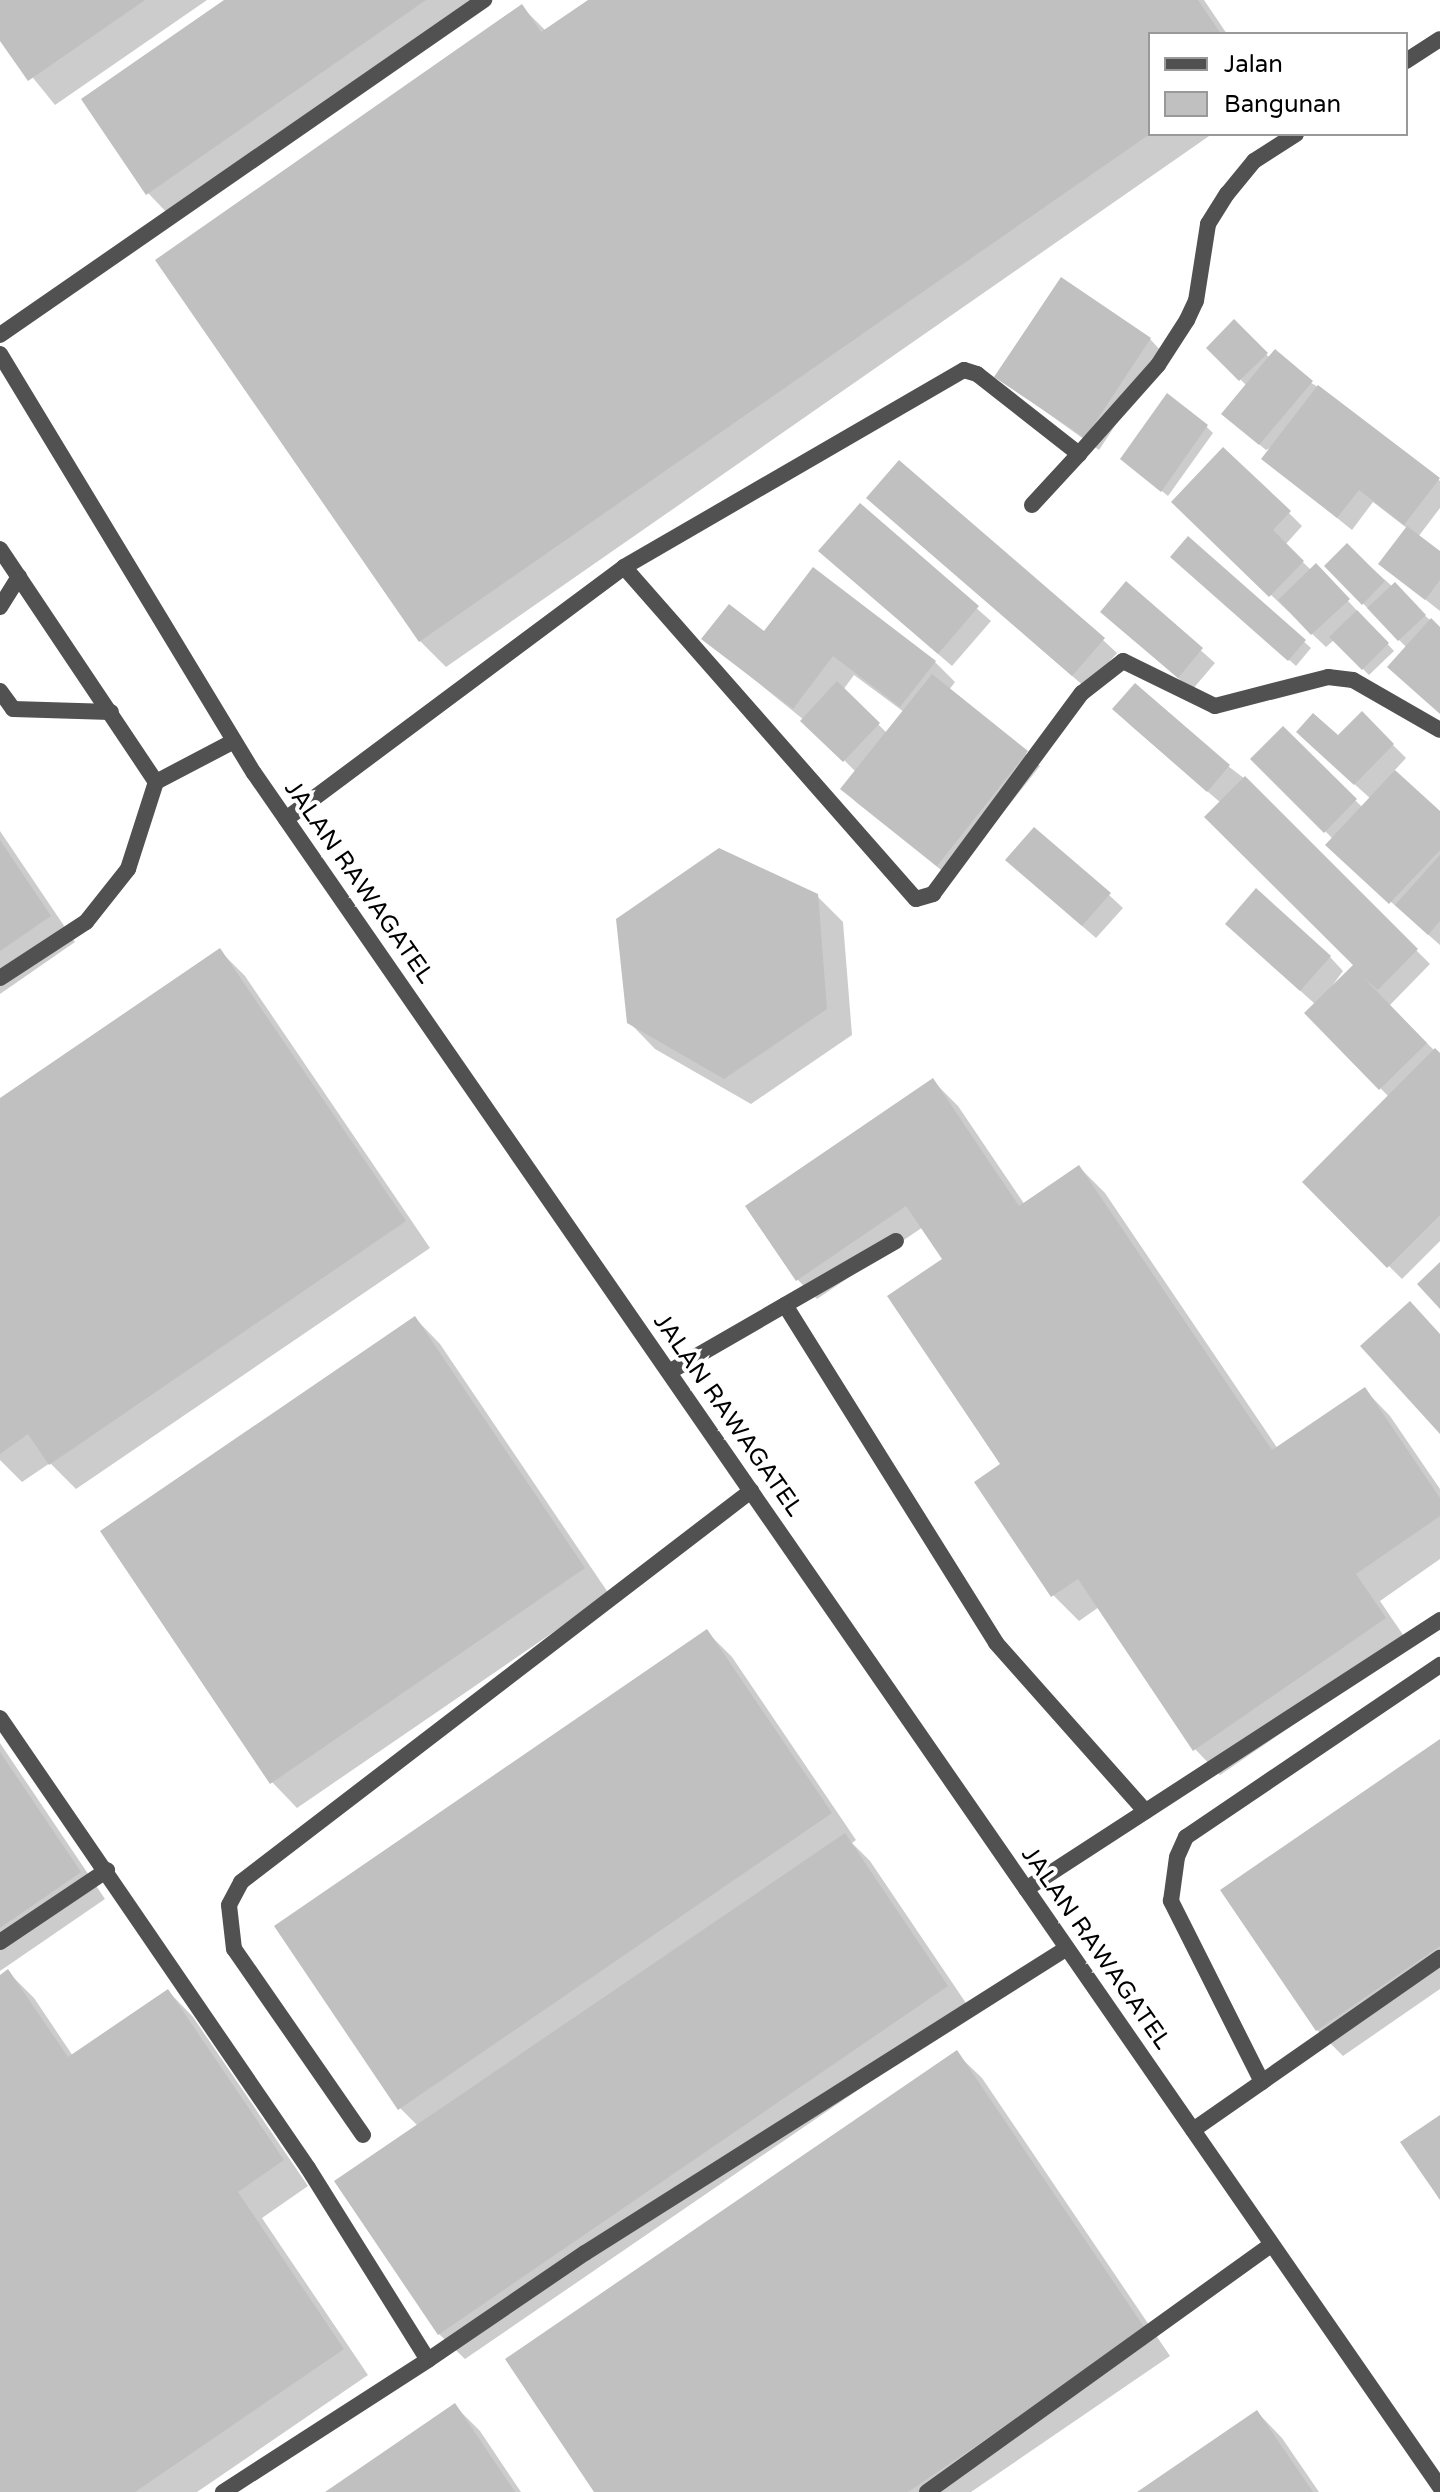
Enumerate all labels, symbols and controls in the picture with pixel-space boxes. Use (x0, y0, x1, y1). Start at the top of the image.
legend (1148, 32, 1408, 136)
text: Jalan (1224, 50, 1283, 79)
text: Bangunan (1224, 90, 1341, 119)
street label: JALAN RAWAGATEL (278, 775, 440, 989)
street label: JALAN RAWAGATEL (647, 1308, 809, 1522)
street label: JALAN RAWAGATEL (1015, 1841, 1177, 2055)

